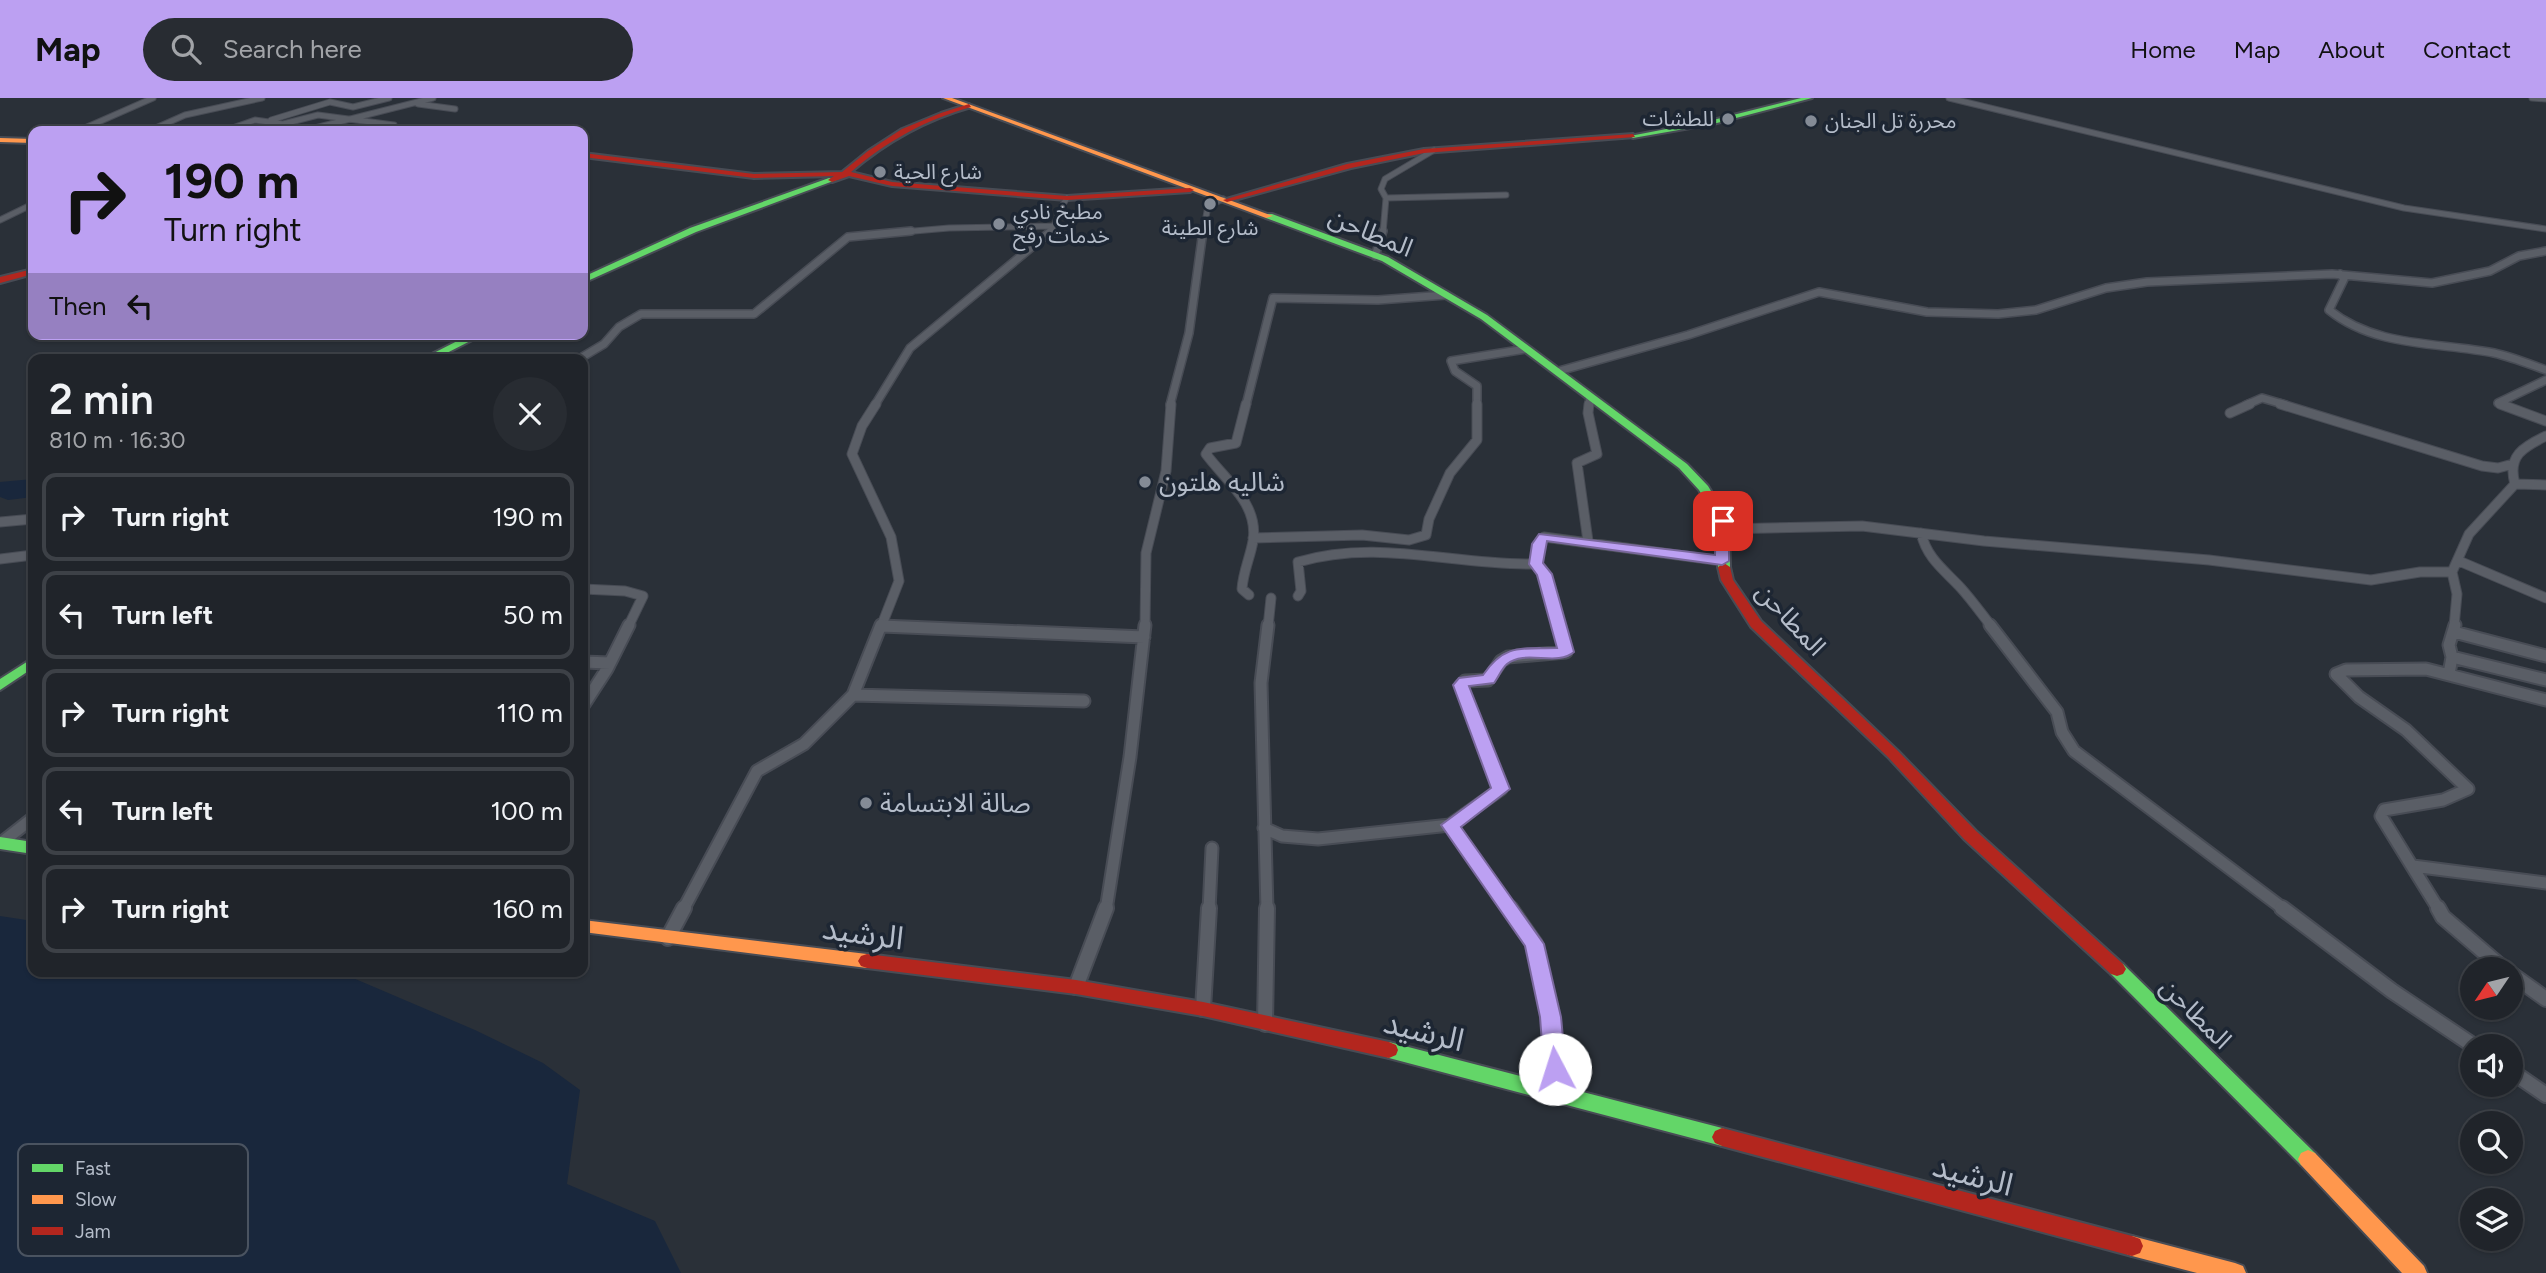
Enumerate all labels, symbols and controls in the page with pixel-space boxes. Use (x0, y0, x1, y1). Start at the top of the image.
search box (143, 18, 633, 81)
text: Map (35, 30, 101, 69)
icon: search (167, 30, 205, 68)
text: Search here (223, 33, 362, 65)
text: Home (2130, 35, 2196, 64)
text: Map (2234, 35, 2280, 64)
text: About (2318, 35, 2385, 64)
text: Contact (2423, 35, 2511, 64)
place label: للطشات (1643, 106, 1714, 131)
place label: محررة تل الجنان (1825, 108, 1957, 133)
marker: للطشات (1720, 111, 1736, 127)
marker: محررة تل الجنان (1803, 113, 1819, 129)
text: 190 m (164, 151, 299, 210)
icon: right (49, 154, 140, 245)
place label: شارع الحية (894, 159, 982, 187)
marker: شارع الحية (872, 164, 888, 180)
marker: شارع الطينة (1202, 196, 1218, 212)
place label: مطبخ نادي خدمات رفح (1013, 199, 1110, 251)
street label: المطاحن (1324, 200, 1418, 264)
text: Turn right (164, 211, 302, 249)
place label: شارع الطينة (1162, 215, 1258, 243)
marker: مطبخ نادي خدمات رفح (991, 216, 1007, 232)
icon: left (121, 287, 159, 325)
text: Then (49, 290, 107, 322)
text: 2 min (49, 374, 154, 425)
button: close (493, 377, 567, 451)
text: 810 m · 16:30 (49, 426, 185, 454)
place label: شاليه هلتون (1159, 466, 1285, 498)
marker: شاليه هلتون (1137, 474, 1153, 490)
pin (1693, 491, 1753, 551)
icon: right (53, 498, 91, 536)
text: Turn right (112, 501, 229, 533)
text: 190 m (492, 501, 563, 533)
icon: arrive (1704, 502, 1742, 540)
street label: المطاحن (1749, 576, 1833, 662)
icon: left (53, 596, 91, 634)
text: Turn left (112, 599, 213, 631)
text: 50 m (503, 599, 563, 631)
icon: right (53, 694, 91, 732)
text: Turn right (112, 697, 229, 729)
text: 110 m (496, 697, 563, 729)
place label: صالة الابتسامة (880, 787, 1031, 819)
icon: left (53, 792, 91, 830)
text: Turn left (112, 795, 213, 827)
text: 100 m (490, 795, 563, 827)
marker: صالة الابتسامة (858, 795, 874, 811)
icon: right (53, 890, 91, 928)
text: Turn right (112, 893, 229, 925)
text: 160 m (492, 893, 563, 925)
street label: الرشيد (820, 908, 906, 958)
north arrow (2460, 957, 2524, 1020)
map controls (2460, 957, 2523, 1251)
street label: المطاحن (2153, 970, 2239, 1056)
street label: الرشيد (1380, 1003, 1468, 1059)
position arrow (1518, 1032, 1592, 1106)
button: sound (2460, 1034, 2523, 1097)
button: search (2460, 1111, 2523, 1174)
legend (18, 1144, 248, 1256)
street label: الرشيد (1929, 1146, 2017, 1204)
text: Fast (75, 1157, 111, 1180)
text: Slow (75, 1188, 117, 1211)
button: layers (2460, 1188, 2523, 1251)
text: Jam (75, 1220, 111, 1243)

